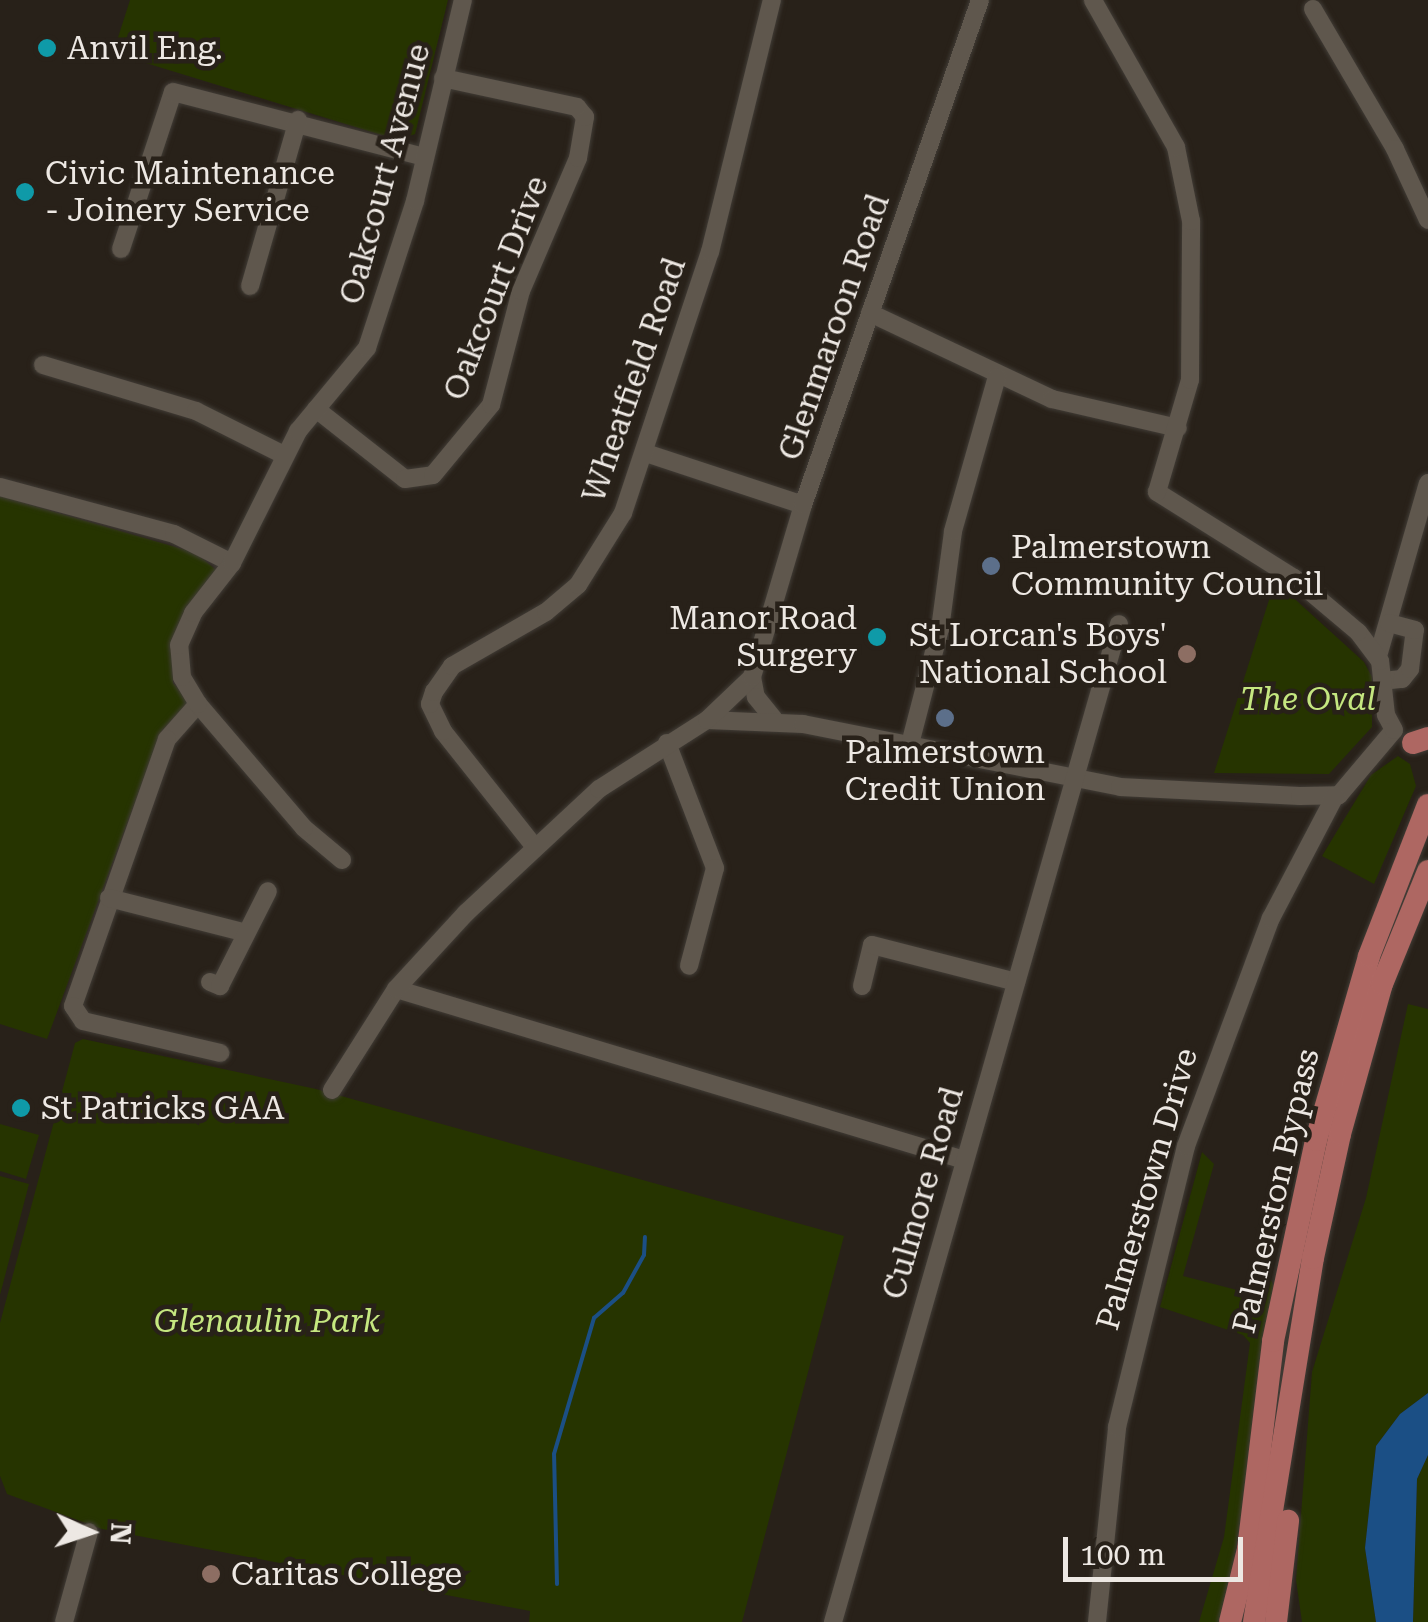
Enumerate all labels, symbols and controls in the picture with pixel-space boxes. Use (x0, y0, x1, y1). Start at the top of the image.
place label: Anvil Eng. (67, 29, 223, 67)
marker: Anvil Eng. (36, 37, 58, 59)
street label: Oakcourt Avenue (332, 40, 438, 308)
place label: Civic Maintenance - Joinery Service (45, 155, 335, 230)
street label: Oakcourt Drive (436, 171, 556, 405)
marker: Civic Maintenance - Joinery Service (14, 181, 36, 203)
street label: Glenmaroon Road (770, 189, 898, 465)
street label: Wheatfield Road (574, 253, 694, 507)
place label: Palmerstown Community Council (1011, 529, 1323, 604)
marker: Palmerstown Community Council (980, 555, 1002, 577)
place label: Manor Road Surgery (669, 600, 857, 675)
place label: St Lorcan's Boys' National School (909, 617, 1167, 692)
marker: Manor Road Surgery (866, 626, 888, 648)
marker: St Lorcan's Boys' National School (1176, 643, 1198, 665)
park label: The Oval (1240, 680, 1376, 718)
marker: Palmerstown Credit Union (934, 707, 956, 729)
place label: Palmerstown Credit Union (845, 734, 1045, 809)
street label: Palmerstown Drive (1088, 1044, 1206, 1334)
street label: Palmerston Bypass (1225, 1045, 1327, 1337)
street label: Culmore Road (874, 1082, 972, 1304)
place label: St Patricks GAA (41, 1089, 285, 1127)
marker: St Patricks GAA (10, 1097, 32, 1119)
park label: Glenaulin Park (154, 1302, 380, 1340)
north arrow (40, 1482, 140, 1582)
scale bar (1068, 1517, 1248, 1579)
text: N (103, 1522, 137, 1545)
text: 100 m (1080, 1537, 1165, 1572)
place label: Caritas College (231, 1555, 462, 1593)
marker: Caritas College (200, 1563, 222, 1585)

